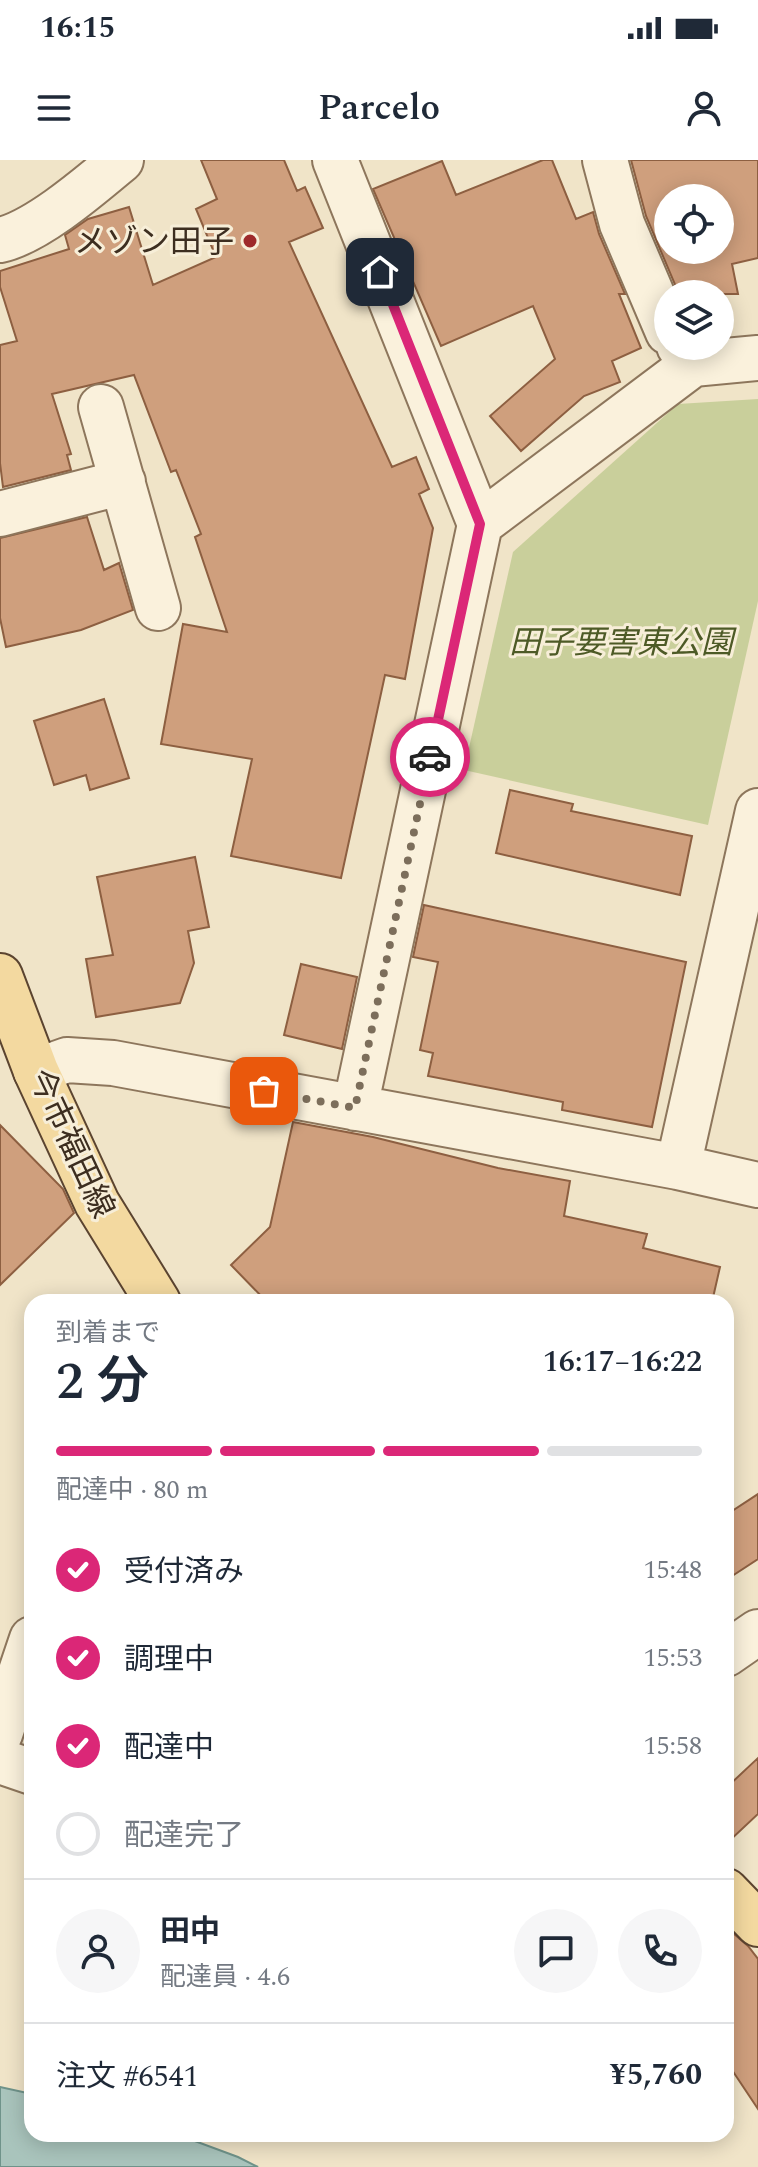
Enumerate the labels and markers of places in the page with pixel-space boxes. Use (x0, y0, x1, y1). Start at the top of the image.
place label: メゾン田子 (74, 218, 234, 267)
marker: メゾン田子 (241, 232, 259, 250)
pin (346, 238, 414, 306)
pin (230, 1057, 298, 1125)

